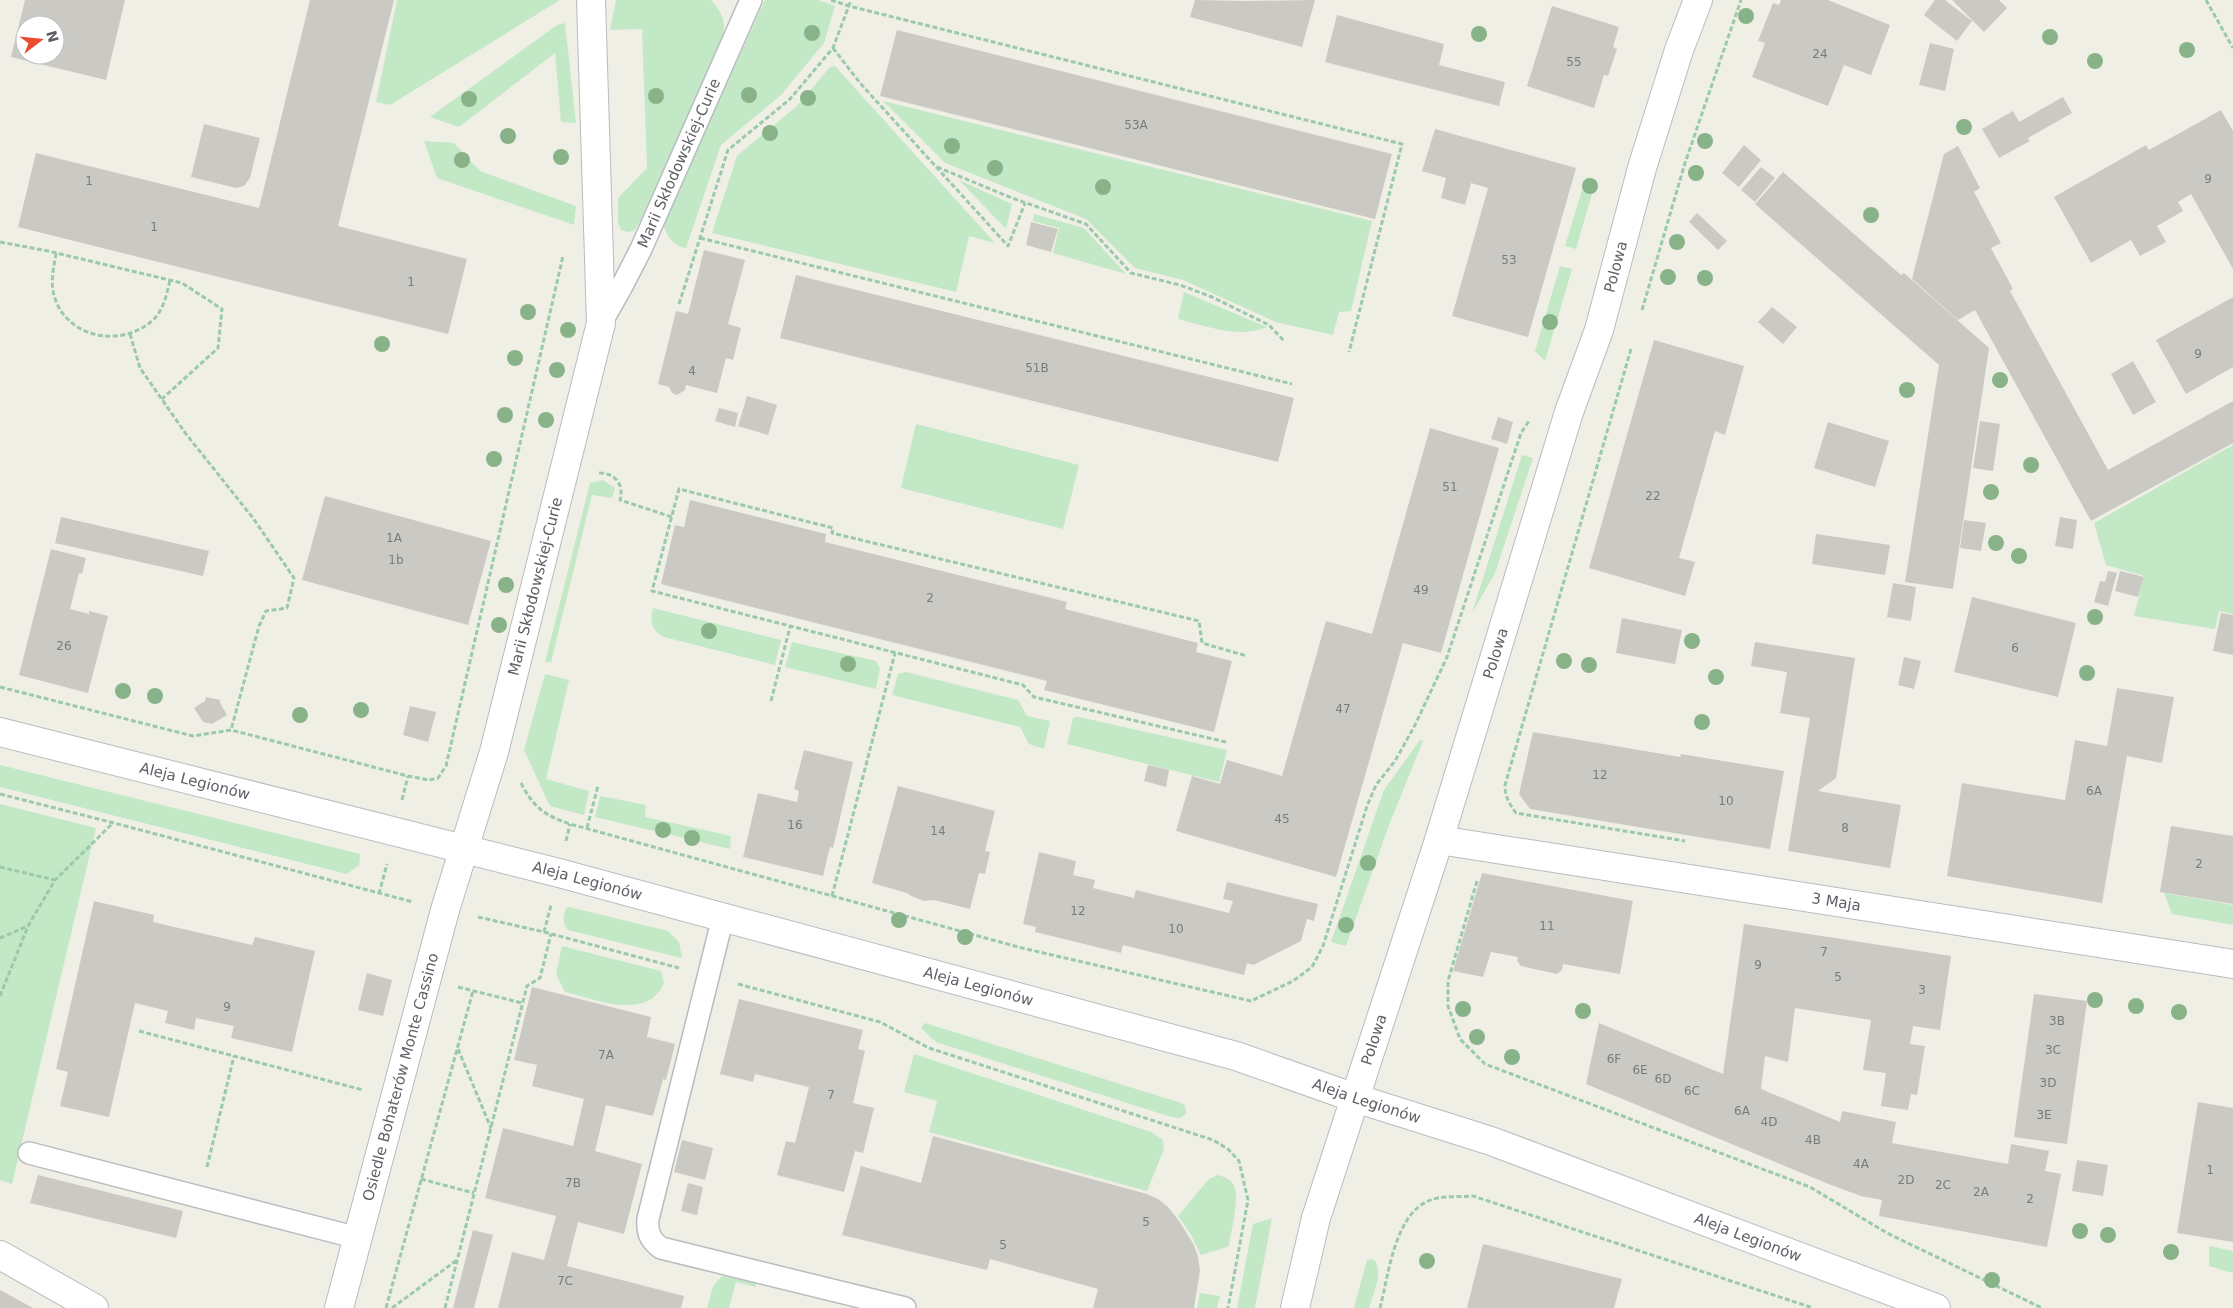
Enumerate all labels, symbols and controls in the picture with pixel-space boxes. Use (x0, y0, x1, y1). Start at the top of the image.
north arrow (15, 15, 65, 65)
text: N (43, 29, 62, 44)
house number: 24 (1812, 47, 1828, 61)
house number: 55 (1566, 55, 1582, 69)
street label: Marii Skłodowskiej-Curie (634, 76, 724, 251)
house number: 53A (1124, 118, 1149, 132)
house number: 9 (2204, 172, 2212, 186)
house number: 1 (85, 174, 93, 188)
house number: 1 (150, 220, 158, 234)
street label: Polowa (1600, 239, 1631, 294)
house number: 53 (1501, 253, 1517, 267)
house number: 1 (407, 275, 415, 289)
house number: 9 (2194, 347, 2202, 361)
house number: 51B (1025, 361, 1049, 375)
house number: 4 (688, 364, 696, 378)
house number: 51 (1442, 480, 1458, 494)
house number: 22 (1645, 489, 1661, 503)
street label: Marii Skłodowskiej-Curie (504, 495, 566, 677)
house number: 1A (386, 531, 403, 545)
house number: 1b (388, 553, 404, 567)
house number: 49 (1413, 583, 1429, 597)
house number: 2 (926, 591, 934, 605)
street label: Polowa (1479, 626, 1512, 681)
house number: 26 (56, 639, 72, 653)
house number: 6 (2011, 641, 2019, 655)
house number: 47 (1335, 702, 1351, 716)
street label: Aleja Legionów (138, 759, 252, 804)
house number: 12 (1592, 768, 1608, 782)
house number: 6A (2086, 784, 2103, 798)
house number: 10 (1718, 794, 1734, 808)
house number: 45 (1274, 812, 1290, 826)
house number: 16 (787, 818, 803, 832)
house number: 8 (1841, 821, 1849, 835)
house number: 14 (930, 824, 946, 838)
house number: 2 (2195, 857, 2203, 871)
street label: Aleja Legionów (531, 858, 644, 904)
street label: 3 Maja (1810, 889, 1862, 915)
house number: 12 (1070, 904, 1086, 918)
house number: 11 (1539, 919, 1555, 933)
house number: 10 (1168, 922, 1184, 936)
house number: 7 (1820, 945, 1828, 959)
street label: Osiedle Bohaterów Monte Cassino (359, 951, 442, 1203)
house number: 9 (1754, 958, 1762, 972)
street label: Aleja Legionów (922, 963, 1035, 1010)
house number: 5 (1834, 970, 1842, 984)
house number: 3 (1918, 983, 1926, 997)
house number: 9 (223, 1000, 231, 1014)
street label: Polowa (1357, 1012, 1391, 1067)
house number: 3B (2049, 1014, 2065, 1028)
house number: 3C (2045, 1043, 2061, 1057)
house number: 7A (598, 1048, 615, 1062)
house number: 6F (1607, 1052, 1621, 1066)
house number: 6E (1632, 1063, 1648, 1077)
house number: 6D (1655, 1072, 1671, 1086)
street label: Aleja Legionów (1310, 1075, 1423, 1127)
house number: 3D (2040, 1076, 2056, 1090)
house number: 6C (1684, 1084, 1700, 1098)
house number: 7 (827, 1088, 835, 1102)
house number: 6A (1734, 1104, 1751, 1118)
house number: 3E (2036, 1108, 2052, 1122)
house number: 4D (1761, 1115, 1777, 1129)
house number: 4B (1805, 1133, 1821, 1147)
house number: 4A (1853, 1157, 1870, 1171)
house number: 1 (2206, 1163, 2214, 1177)
house number: 2D (1898, 1173, 1914, 1187)
house number: 7B (565, 1176, 581, 1190)
house number: 2C (1935, 1178, 1951, 1192)
house number: 2A (1973, 1185, 1990, 1199)
house number: 2 (2026, 1192, 2034, 1206)
street label: Aleja Legionów (1692, 1209, 1804, 1266)
house number: 5 (1142, 1215, 1150, 1229)
house number: 5 (999, 1238, 1007, 1252)
house number: 7C (557, 1274, 573, 1288)

